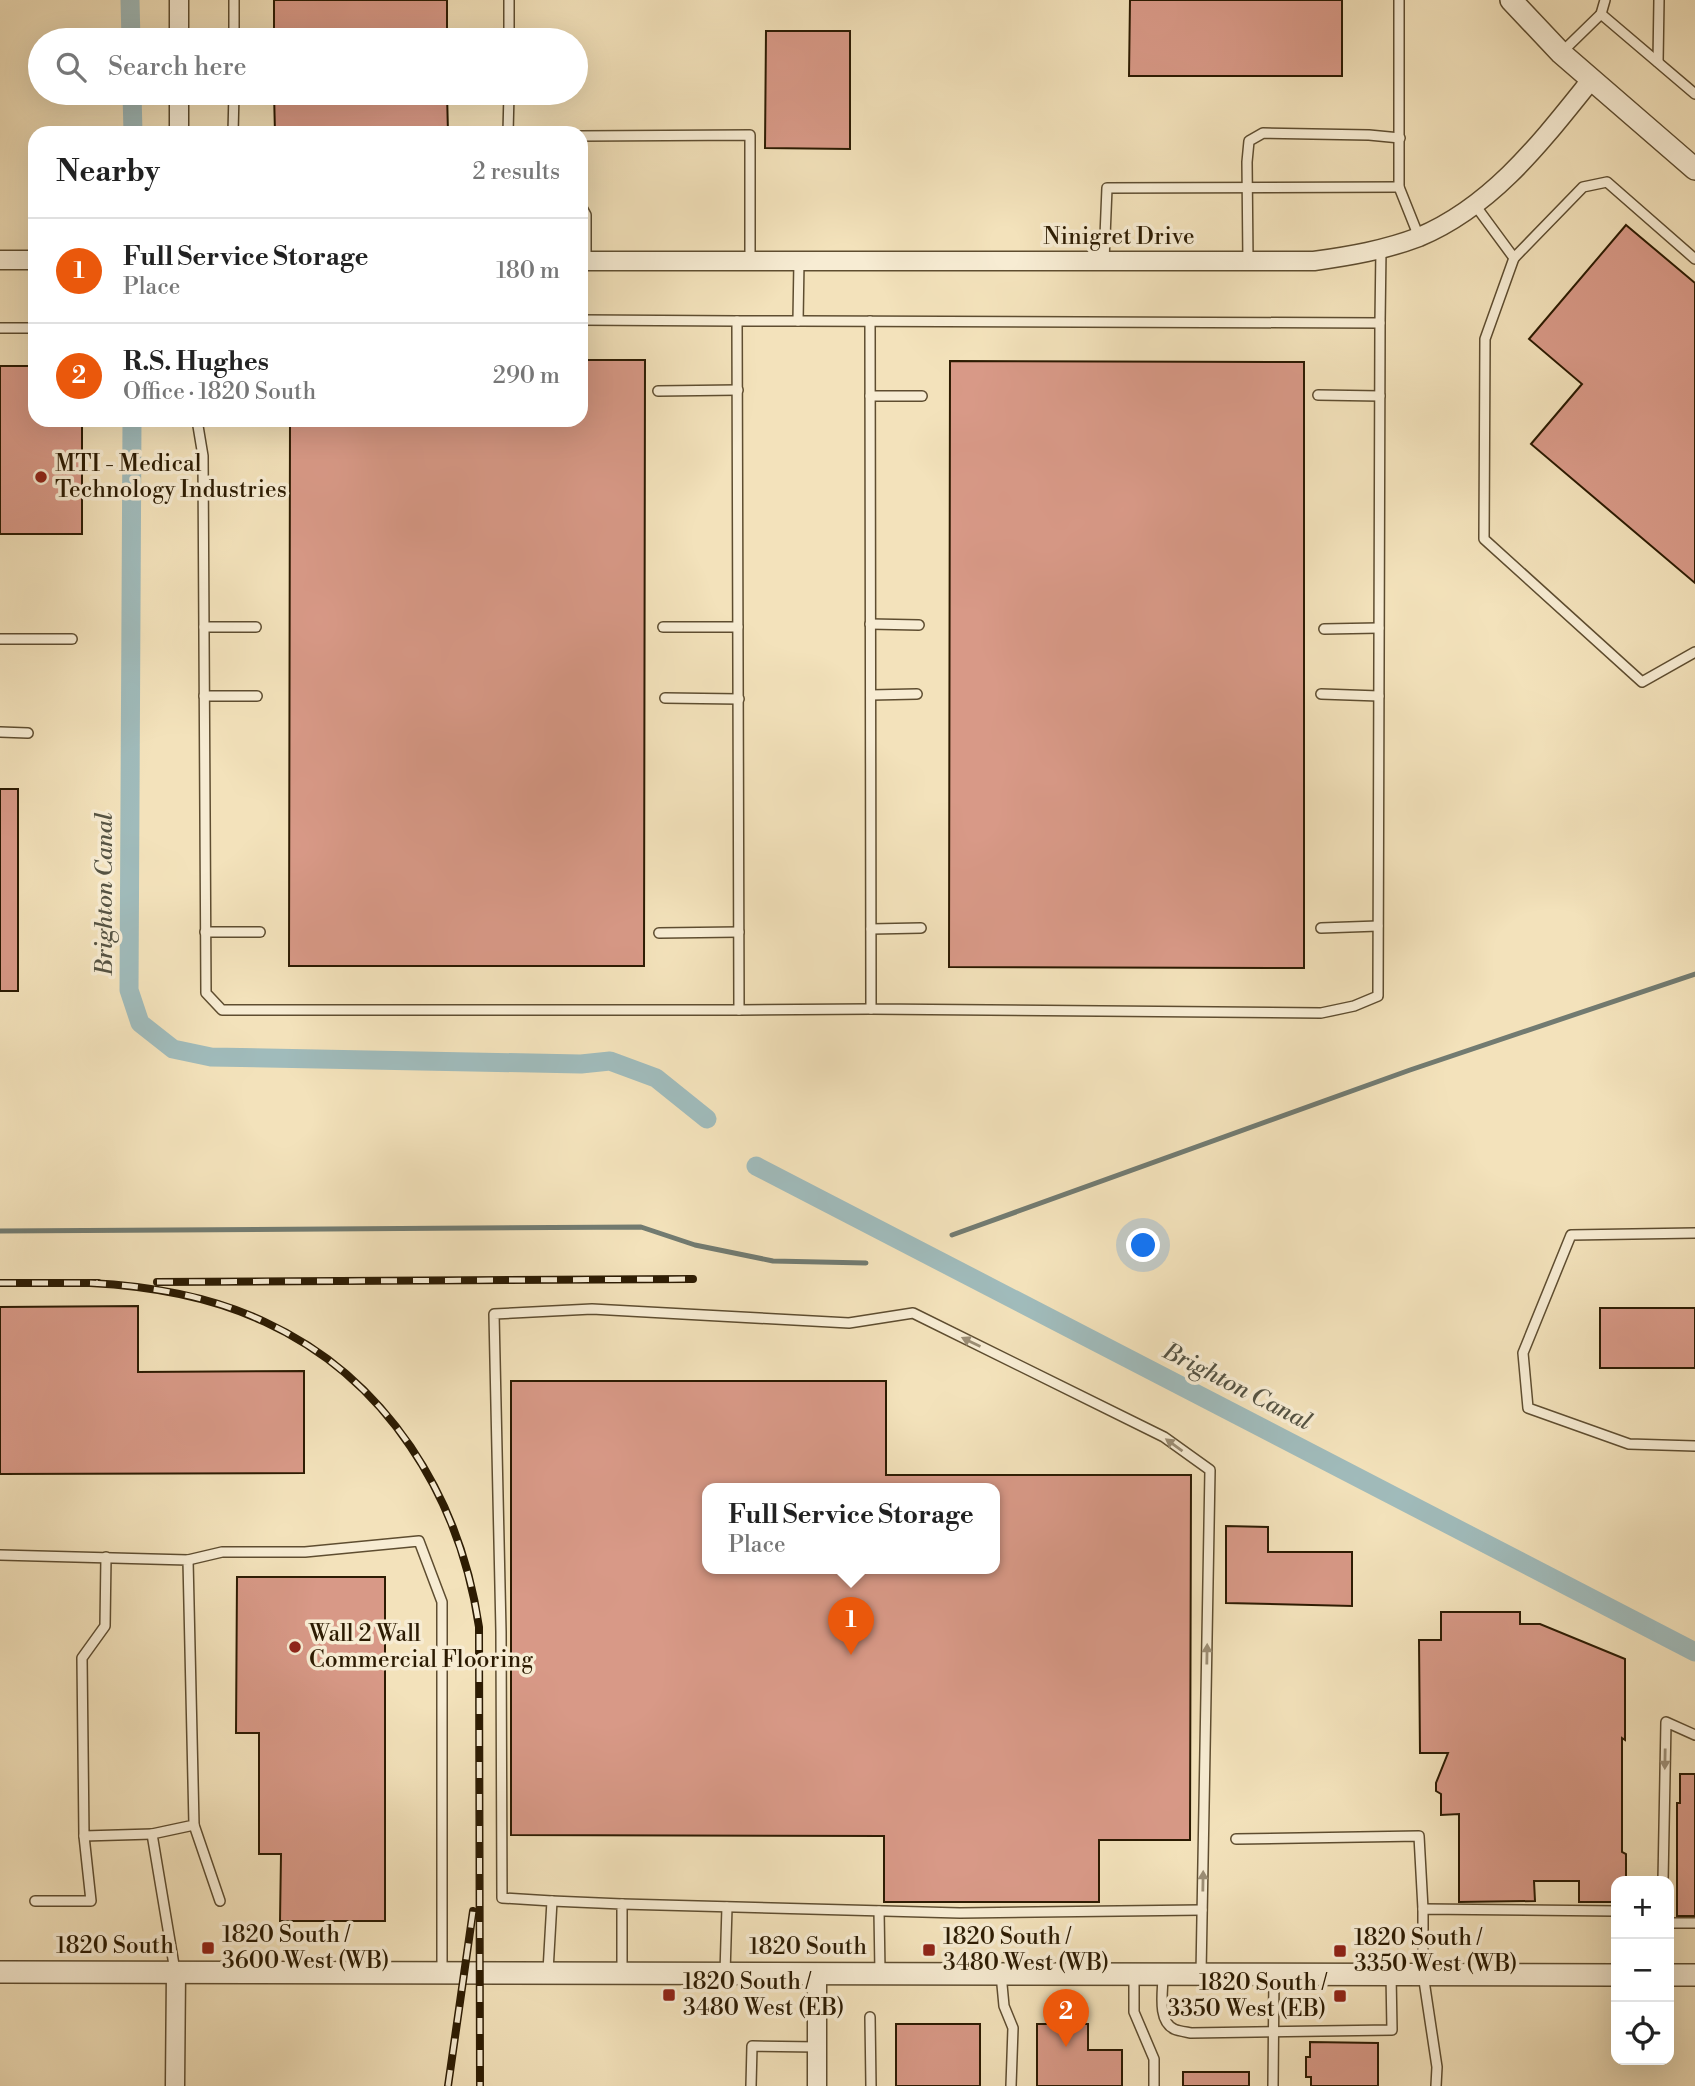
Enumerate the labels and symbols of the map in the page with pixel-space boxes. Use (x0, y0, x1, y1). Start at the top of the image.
street label: Ninigret Drive (1043, 223, 1195, 251)
place label: MTI - Medical Technology Industries (55, 450, 287, 504)
marker: MTI - Medical Technology Industries (33, 469, 49, 485)
water label: Brighton Canal (90, 812, 120, 977)
your location (1126, 1228, 1160, 1262)
water label: Brighton Canal (1157, 1336, 1317, 1437)
one-way arrow (961, 1337, 981, 1348)
one-way arrow (1165, 1438, 1183, 1452)
pin: 1 (828, 1597, 874, 1655)
place label: Wall 2 Wall Commercial Flooring (308, 1620, 533, 1674)
marker: Wall 2 Wall Commercial Flooring (287, 1639, 303, 1655)
one-way arrow (1202, 1643, 1213, 1665)
one-way arrow (1660, 1748, 1671, 1770)
one-way arrow (1197, 1870, 1209, 1892)
place label: 1820 South / 3600 West (WB) (222, 1921, 389, 1975)
place label: 1820 South / 3480 West (WB) (943, 1923, 1109, 1977)
place label: 1820 South / 3350 West (WB) (1354, 1924, 1517, 1978)
street label: 1820 South (56, 1932, 174, 1960)
street label: 1820 South (749, 1933, 867, 1961)
marker: 1820 South / 3600 West (WB) (200, 1940, 216, 1956)
marker: 1820 South / 3480 West (WB) (921, 1942, 937, 1958)
marker: 1820 South / 3350 West (WB) (1332, 1943, 1348, 1959)
place label: 1820 South / 3480 West (EB) (683, 1968, 844, 2022)
place label: 1820 South / 3350 West (EB) (1168, 1969, 1328, 2023)
marker: 1820 South / 3480 West (EB) (661, 1987, 677, 2003)
marker: 1820 South / 3350 West (EB) (1332, 1988, 1348, 2004)
pin: 2 (1043, 1989, 1089, 2047)

